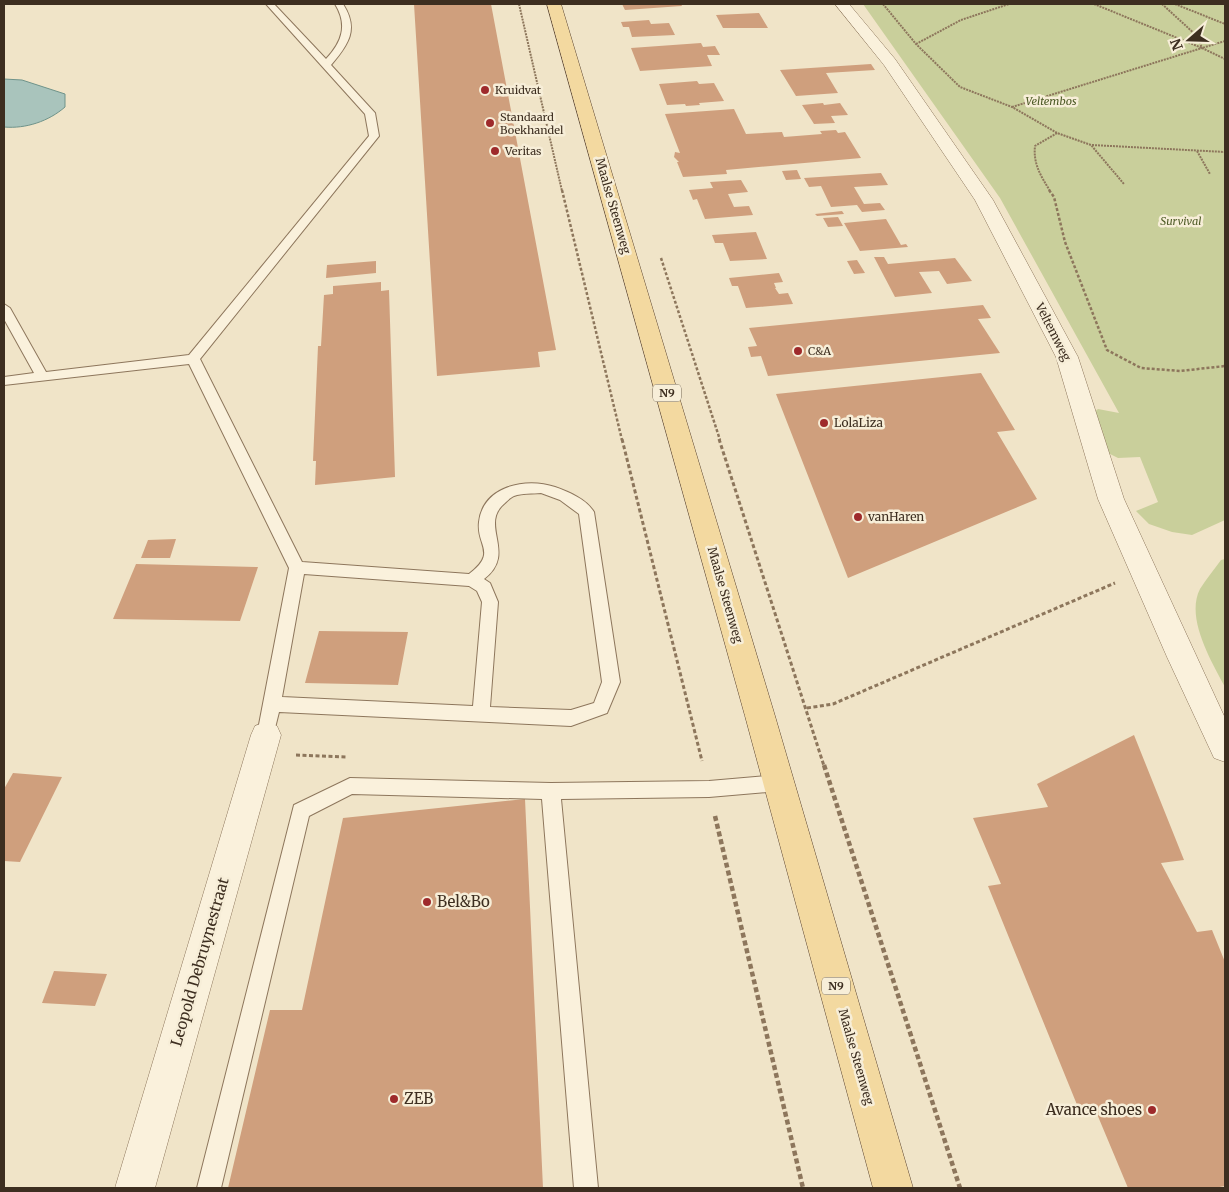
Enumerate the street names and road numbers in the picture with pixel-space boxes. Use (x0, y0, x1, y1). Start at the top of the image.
street label: Maalse Steenweg (593, 156, 635, 256)
street label: Veltemweg (1032, 299, 1075, 364)
road number: N9 (653, 384, 681, 402)
street label: Maalse Steenweg (705, 545, 747, 645)
street label: Leopold Debruynestraat (166, 875, 233, 1048)
road number: N9 (822, 978, 850, 994)
street label: Maalse Steenweg (836, 1007, 878, 1107)

